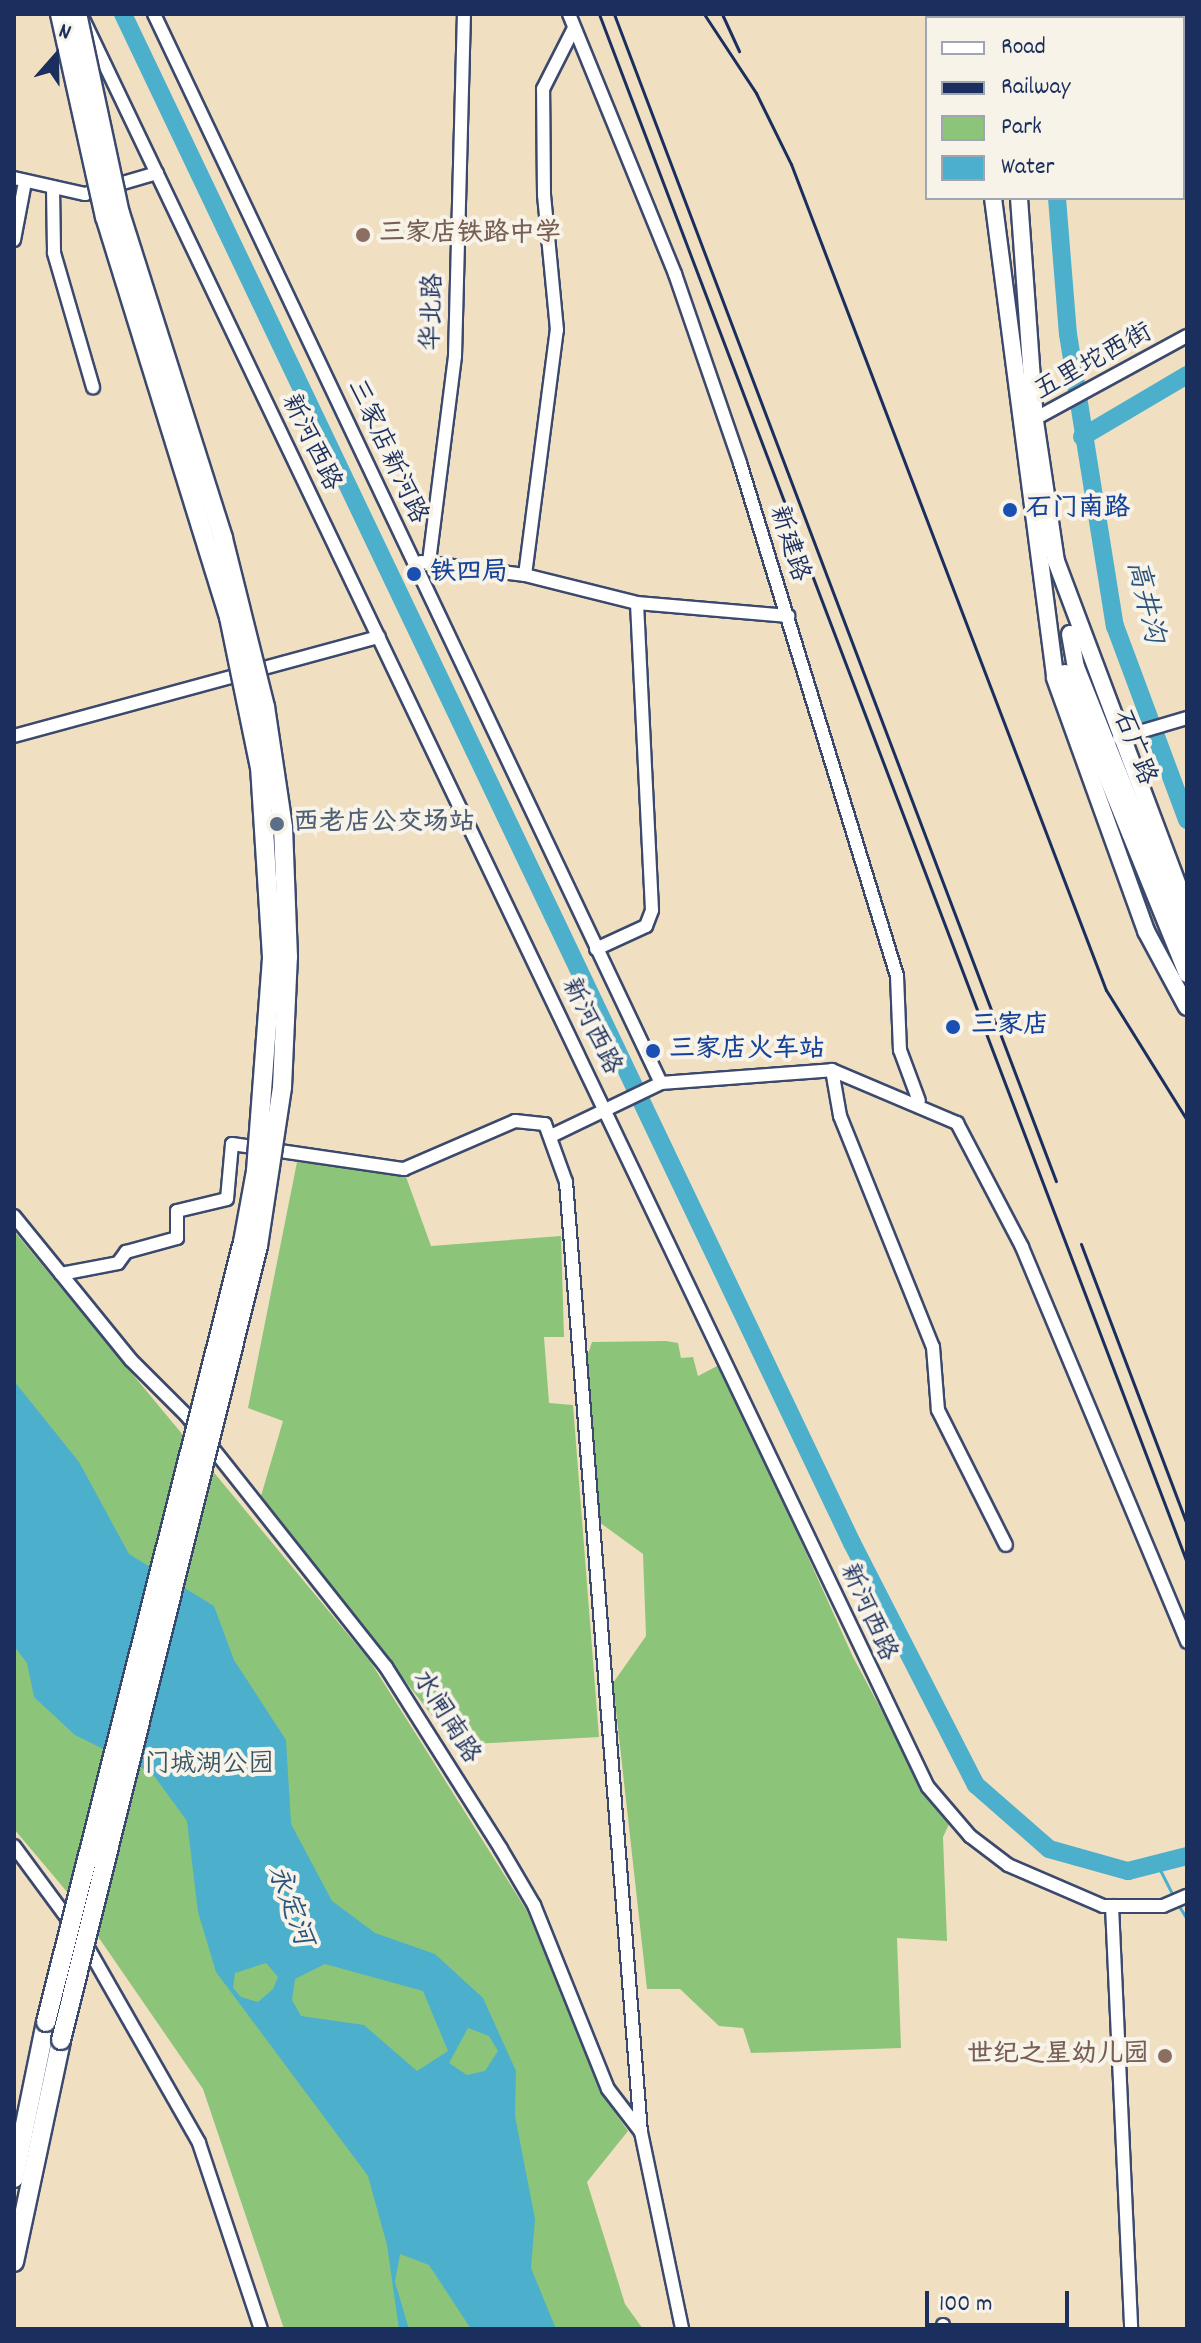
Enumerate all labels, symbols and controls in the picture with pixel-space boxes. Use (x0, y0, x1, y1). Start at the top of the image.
north arrow (16, 16, 96, 96)
legend (925, 16, 1185, 200)
text: N (54, 17, 75, 49)
text: Road (1001, 31, 1046, 65)
text: Railway (1001, 71, 1070, 105)
text: Park (1001, 111, 1042, 145)
text: Water (1001, 151, 1054, 185)
place label: 三家店铁路中学 (379, 219, 561, 251)
marker: 三家店铁路中学 (354, 226, 372, 244)
street label: 华北路 (417, 272, 451, 352)
street label: 五里坨西街 (1030, 318, 1158, 408)
street label: 三家店新河路 (339, 375, 433, 529)
street label: 新河西路 (273, 389, 347, 497)
place label: 石门南路 (1026, 494, 1130, 526)
marker: 石门南路 (1001, 501, 1019, 519)
street label: 新建路 (761, 502, 815, 586)
water label: 高井沟 (1117, 557, 1169, 647)
place label: 铁四局 (430, 558, 508, 590)
marker: 铁四局 (405, 565, 423, 583)
street label: 石广路 (1104, 706, 1162, 790)
place label: 西老店公交场站 (293, 808, 475, 840)
marker: 西老店公交场站 (268, 815, 286, 833)
street label: 新河西路 (553, 973, 627, 1081)
place label: 三家店 (971, 1011, 1049, 1043)
marker: 三家店 (942, 1016, 964, 1038)
place label: 三家店火车站 (669, 1035, 825, 1067)
marker: 三家店火车站 (644, 1042, 662, 1060)
street label: 新河西路 (832, 1559, 902, 1667)
street label: 水闸南路 (404, 1666, 486, 1770)
park label: 门城湖公园 (144, 1750, 274, 1782)
water label: 永定河 (258, 1861, 318, 1951)
place label: 世纪之星幼儿园 (967, 2040, 1149, 2072)
marker: 世纪之星幼儿园 (1156, 2047, 1174, 2065)
scale bar (929, 2275, 1073, 2325)
text: 100 m (939, 2288, 992, 2322)

